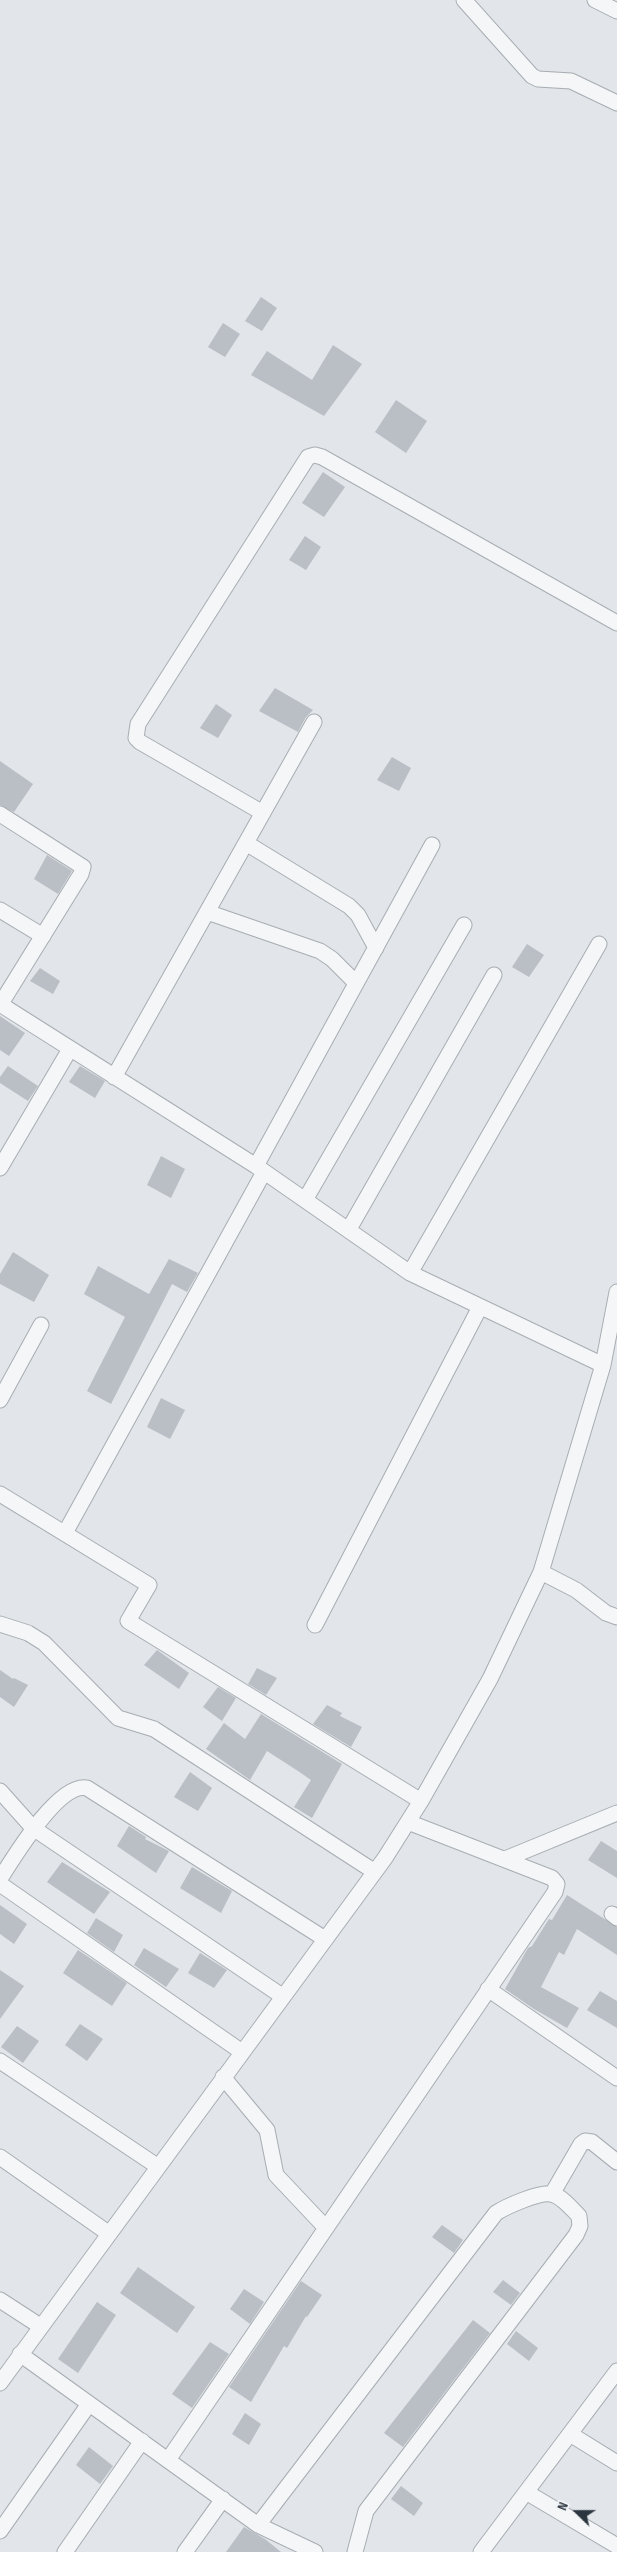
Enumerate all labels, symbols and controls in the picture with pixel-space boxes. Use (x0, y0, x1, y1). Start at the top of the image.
north arrow (552, 2487, 602, 2537)
text: N (553, 2500, 572, 2513)

